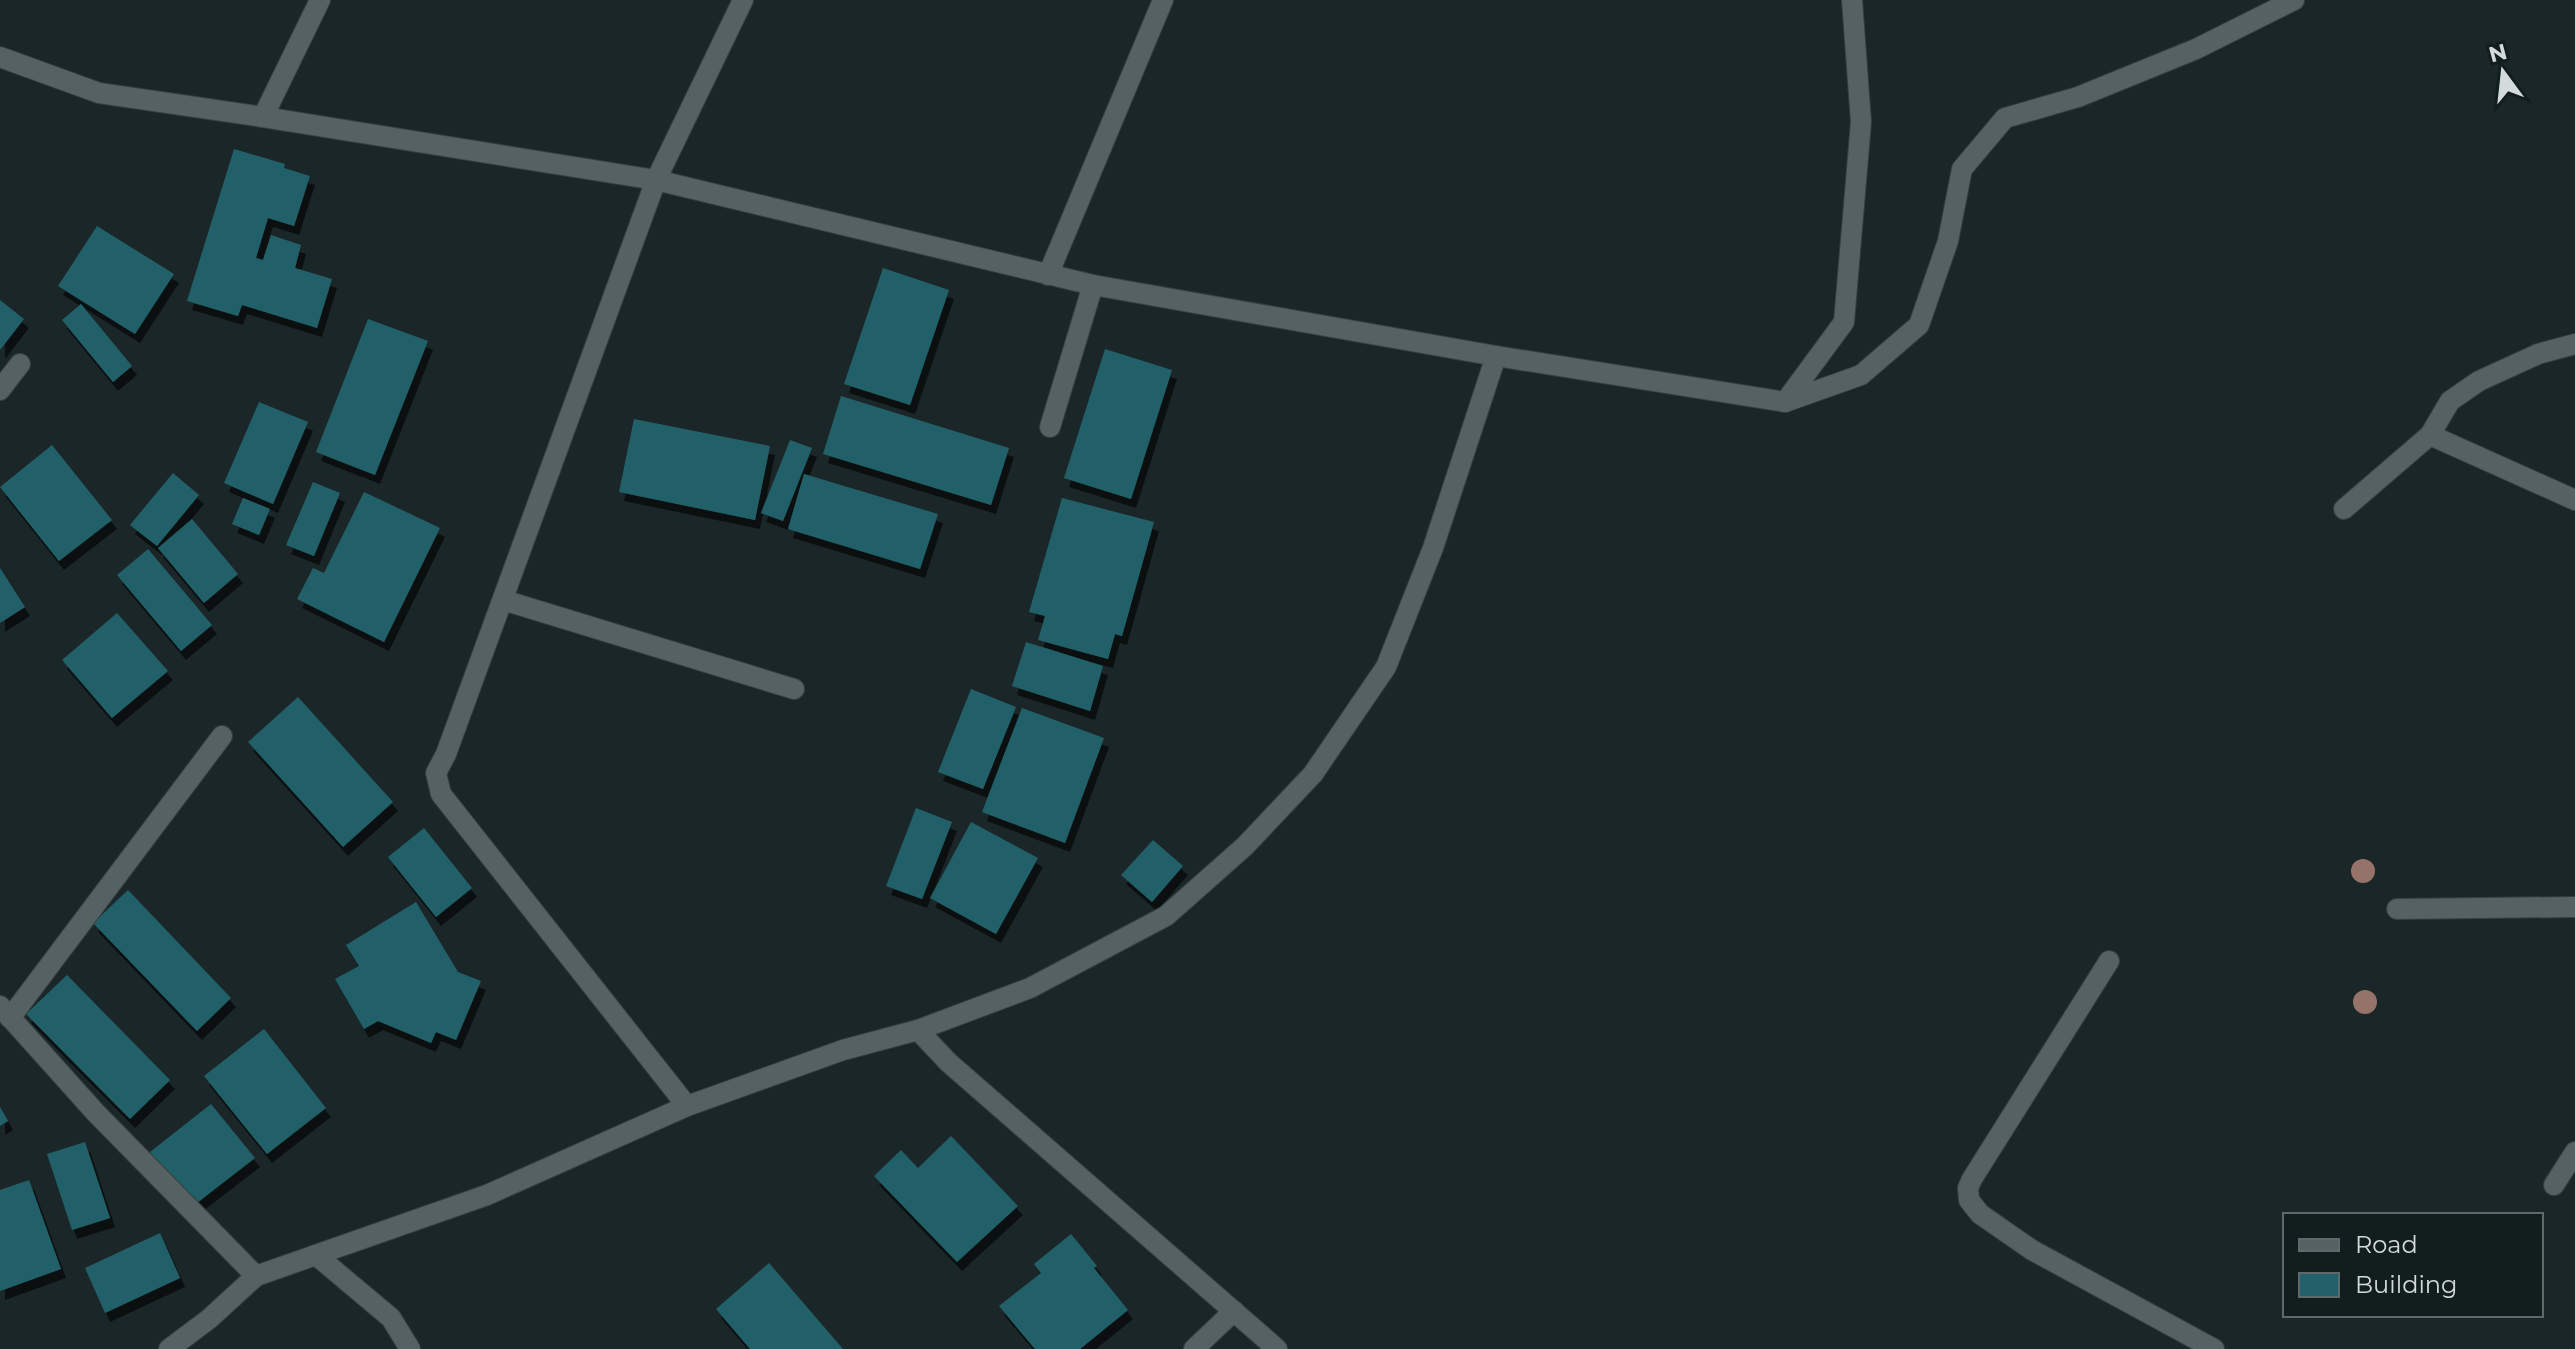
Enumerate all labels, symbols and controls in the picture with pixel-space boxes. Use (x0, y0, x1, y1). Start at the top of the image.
north arrow (2463, 32, 2543, 112)
text: N (2486, 38, 2510, 69)
legend (2283, 1213, 2543, 1317)
text: Road (2355, 1230, 2418, 1259)
text: Building (2355, 1270, 2458, 1299)

